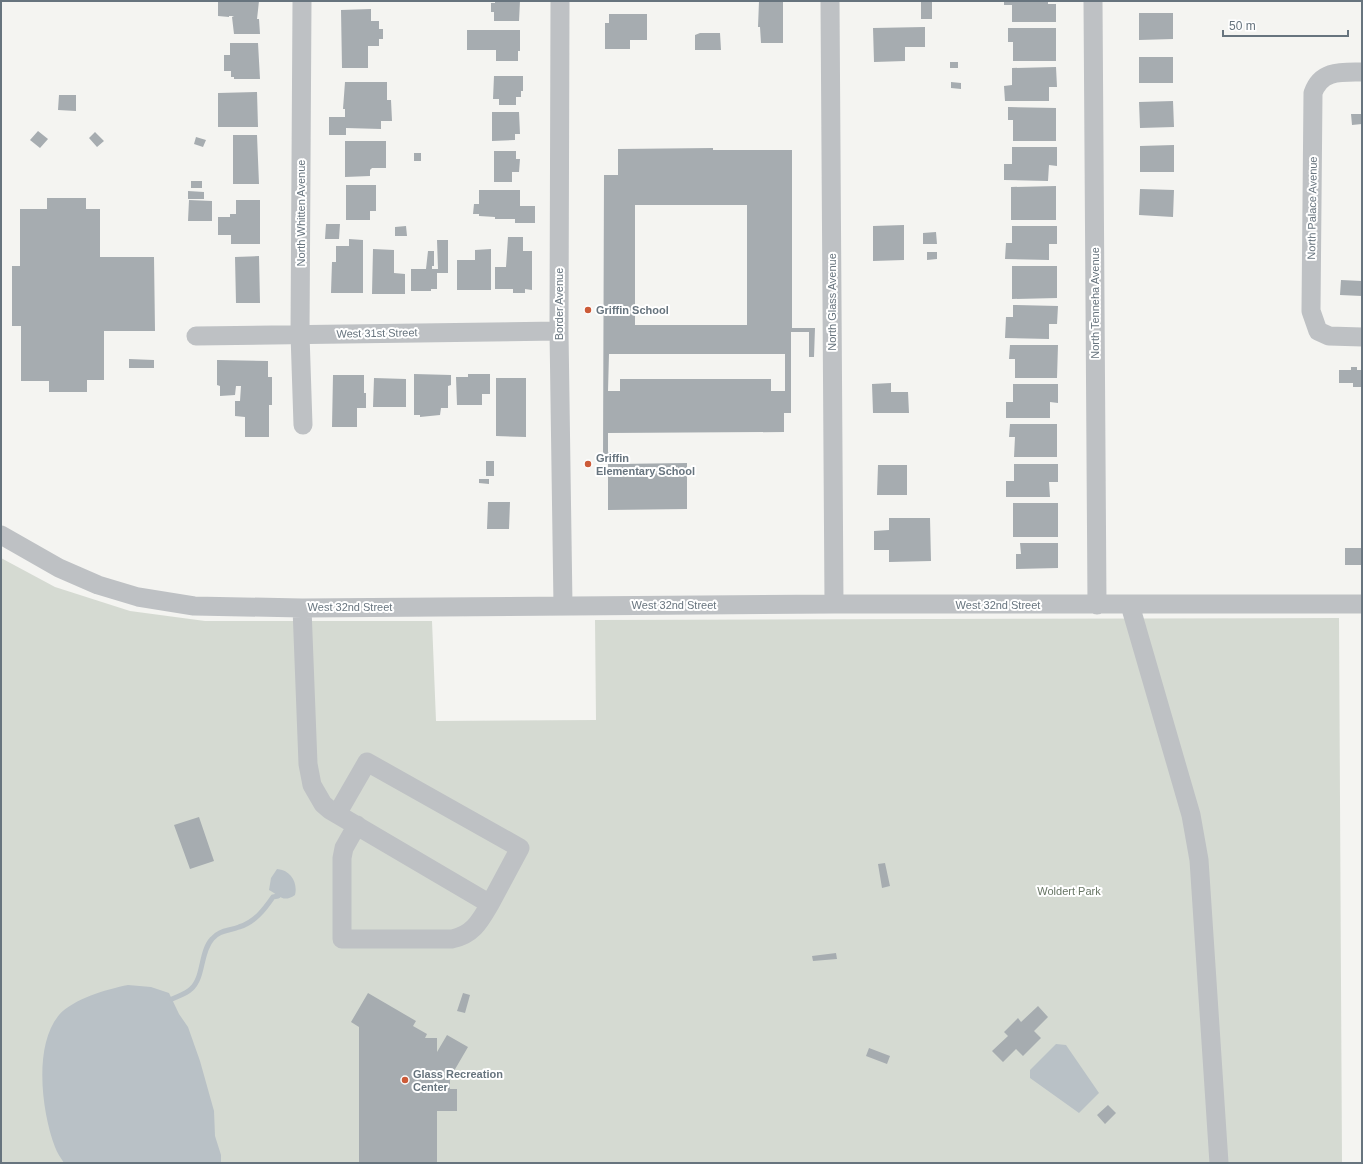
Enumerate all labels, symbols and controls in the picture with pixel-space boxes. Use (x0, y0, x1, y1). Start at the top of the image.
scale bar (1223, 12, 1348, 38)
text: 50 m (1229, 19, 1256, 33)
street label: North Palace Avenue (1305, 156, 1319, 260)
street label: North Whitten Avenue (295, 160, 307, 266)
street label: North Tenneha Avenue (1089, 247, 1101, 359)
street label: North Glass Avenue (826, 253, 838, 351)
street label: Border Avenue (553, 268, 565, 340)
place label: Griffin School (596, 304, 669, 316)
marker: Griffin School (583, 305, 593, 315)
street label: West 31st Street (336, 326, 418, 340)
place label: Griffin Elementary School (596, 452, 695, 477)
marker: Griffin Elementary School (583, 459, 593, 469)
street label: West 32nd Street (632, 599, 716, 611)
street label: West 32nd Street (956, 599, 1040, 611)
street label: West 32nd Street (308, 601, 392, 613)
park label: Woldert Park (1037, 885, 1101, 897)
place label: Glass Recreation Center (413, 1068, 503, 1093)
marker: Glass Recreation Center (400, 1075, 410, 1085)

